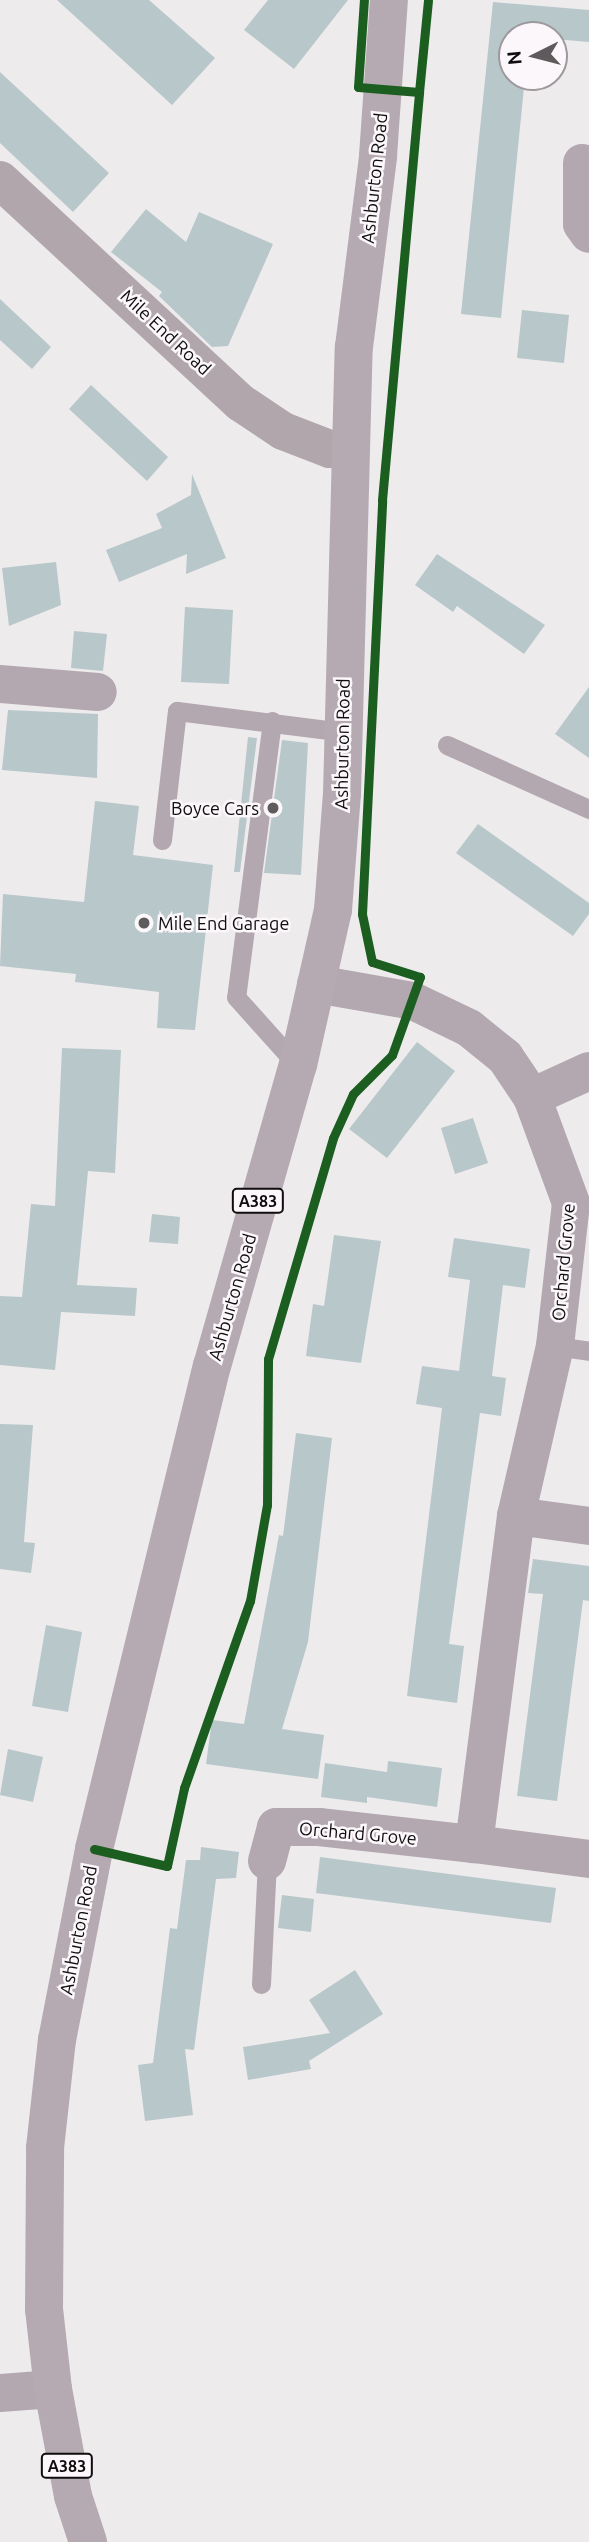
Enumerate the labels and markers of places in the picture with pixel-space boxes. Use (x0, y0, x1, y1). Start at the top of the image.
place label: Boyce Cars (171, 797, 259, 819)
marker: Boyce Cars (265, 800, 281, 816)
place label: Mile End Garage (158, 912, 289, 934)
marker: Mile End Garage (136, 915, 152, 931)

